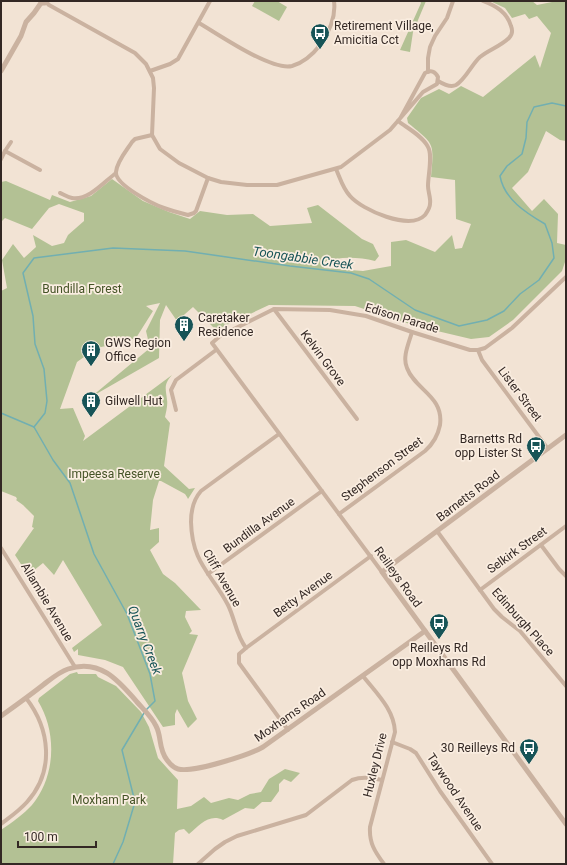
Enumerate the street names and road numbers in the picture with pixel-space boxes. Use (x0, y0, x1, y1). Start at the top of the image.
street label: Edison Parade (363, 300, 441, 336)
street label: Kelvin Grove (298, 327, 348, 389)
street label: Lister Street (495, 364, 545, 424)
street label: Stephenson Street (339, 434, 425, 504)
street label: Barnetts Road (434, 468, 502, 524)
street label: Bundilla Avenue (221, 494, 297, 556)
street label: Selkirk Street (484, 524, 550, 576)
street label: Reilleys Road (371, 544, 425, 610)
street label: Cliff Avenue (200, 547, 244, 609)
street label: Allambie Avenue (18, 560, 76, 644)
street label: Betty Avenue (271, 568, 335, 620)
street label: Edinburgh Place (489, 585, 557, 659)
street label: Moxhams Road (252, 685, 328, 745)
street label: Huxley Drive (360, 731, 390, 799)
street label: Taywood Avenue (424, 751, 486, 833)

